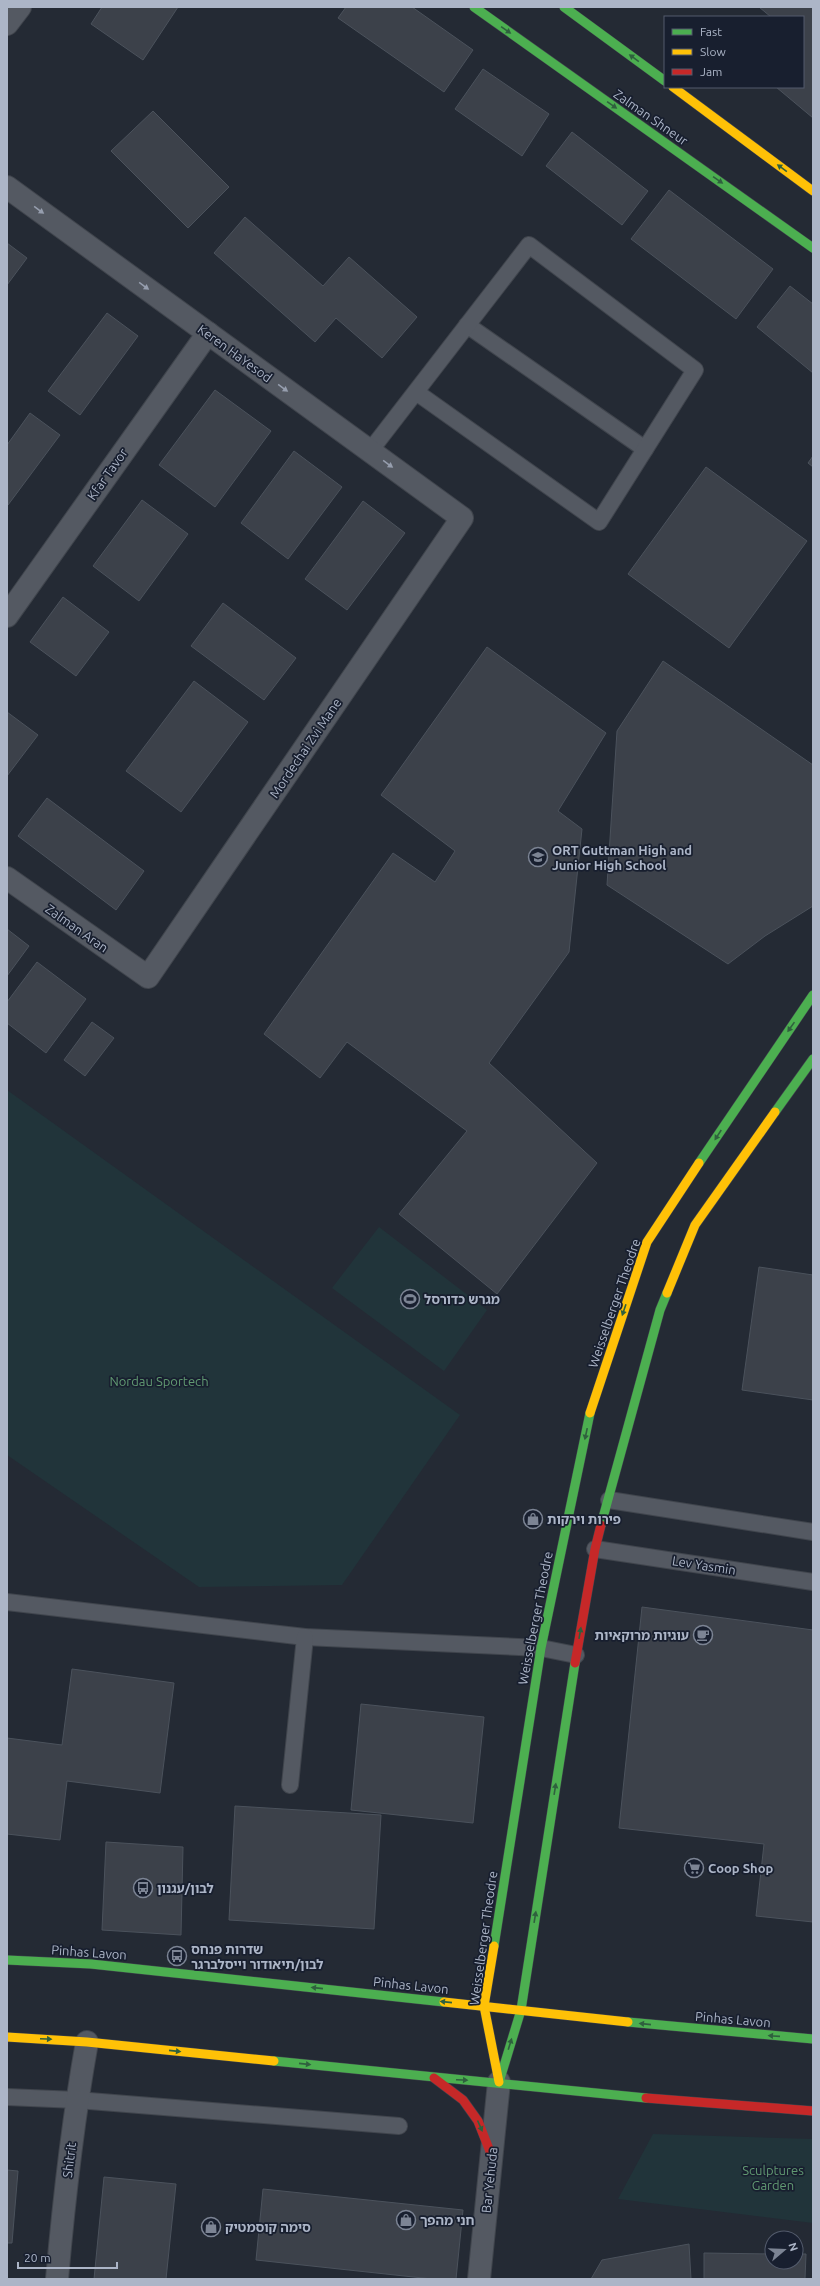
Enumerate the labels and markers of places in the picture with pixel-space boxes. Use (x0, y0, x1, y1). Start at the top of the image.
place label: ORT Guttman High and Junior High School (552, 843, 692, 872)
school or university icon: ORT Guttman High and Junior High School (527, 846, 549, 868)
sports icon: מגרש כדורסל (399, 1288, 421, 1310)
place label: מגרש כדורסל (424, 1292, 500, 1306)
shop icon: פירות וירקות (522, 1508, 544, 1530)
place label: פירות וירקות (547, 1512, 621, 1526)
cafe icon: עוגיות מרוקאיות (692, 1624, 714, 1646)
place label: עוגיות מרוקאיות (595, 1628, 689, 1642)
supermarket icon: Coop Shop (683, 1857, 705, 1879)
place label: Coop Shop (708, 1861, 774, 1875)
bus stop icon: לבון/עגנון (132, 1877, 154, 1899)
place label: לבון/עגנון (157, 1881, 214, 1895)
place label: שדרות פנחס לבון/תיאודור וייסלברגר (191, 1942, 324, 1971)
bus stop icon: שדרות פנחס לבון/תיאודור וייסלברגר (166, 1945, 188, 1967)
shop icon: חני מהפך (395, 2209, 417, 2231)
place label: חני מהפך (420, 2213, 474, 2227)
shop icon: סימה קוסמטיק (200, 2216, 222, 2238)
place label: סימה קוסמטיק (225, 2220, 311, 2234)

